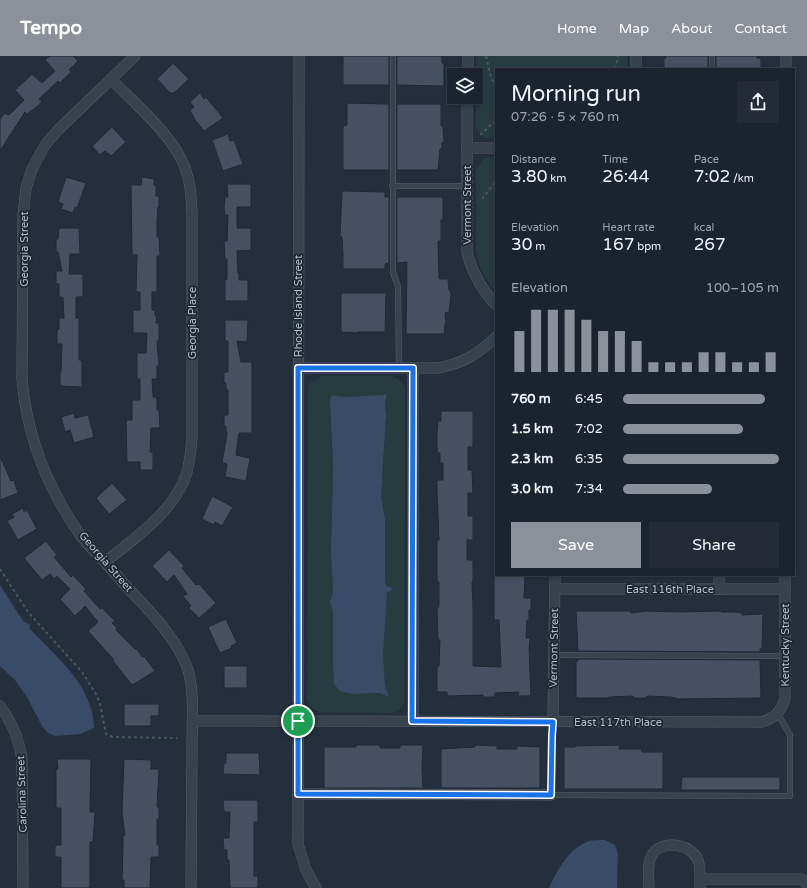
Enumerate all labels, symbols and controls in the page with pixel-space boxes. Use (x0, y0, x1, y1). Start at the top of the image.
text: Tempo (20, 17, 82, 39)
text: Home (557, 20, 597, 37)
text: Map (619, 20, 649, 37)
text: About (671, 20, 713, 37)
text: Contact (735, 20, 787, 37)
map controls (447, 68, 483, 104)
button: layers (447, 68, 483, 104)
text: Morning run (511, 81, 641, 107)
button: share (737, 81, 779, 123)
text: 07:26 · 5 × 760 m (511, 109, 619, 125)
text: Distance (511, 153, 556, 166)
text: Time (602, 153, 628, 166)
text: Pace (694, 153, 719, 166)
street label: Vermont Street (461, 165, 474, 245)
text: 3.80 (511, 166, 547, 187)
text: 26:44 (602, 166, 649, 187)
text: 7:02 (694, 166, 730, 187)
text: km (547, 172, 566, 185)
text: /km (730, 172, 754, 185)
street label: Georgia Street (18, 211, 31, 287)
text: Elevation (511, 221, 559, 234)
text: Heart rate (602, 221, 655, 234)
text: kcal (694, 221, 714, 234)
text: 30 (511, 234, 532, 255)
text: 167 (602, 234, 634, 255)
text: 267 (694, 234, 726, 255)
text: m (532, 240, 545, 253)
text: bpm (634, 240, 661, 253)
street label: Rhode Island Street (292, 255, 305, 357)
text: Elevation (511, 280, 568, 296)
text: 100–105 m (706, 280, 779, 296)
street label: Georgia Place (186, 287, 199, 359)
text: 760 m (511, 391, 551, 407)
text: 6:45 (575, 391, 603, 407)
text: 1.5 km (511, 421, 553, 437)
text: 7:02 (575, 421, 603, 437)
text: 2.3 km (511, 451, 553, 467)
text: 6:35 (575, 451, 603, 467)
text: 3.0 km (511, 481, 553, 497)
text: 7:34 (575, 481, 603, 497)
button: Save (511, 522, 641, 568)
button: Share (649, 522, 779, 568)
street label: Georgia Street (76, 529, 136, 595)
street label: East 116th Place (626, 583, 714, 596)
street label: Kentucky Street (779, 603, 792, 687)
street label: Vermont Street (547, 608, 561, 688)
pin (281, 704, 315, 738)
icon: arrive (287, 710, 309, 732)
street label: East 117th Place (574, 716, 662, 729)
street label: Carolina Street (14, 755, 30, 833)

